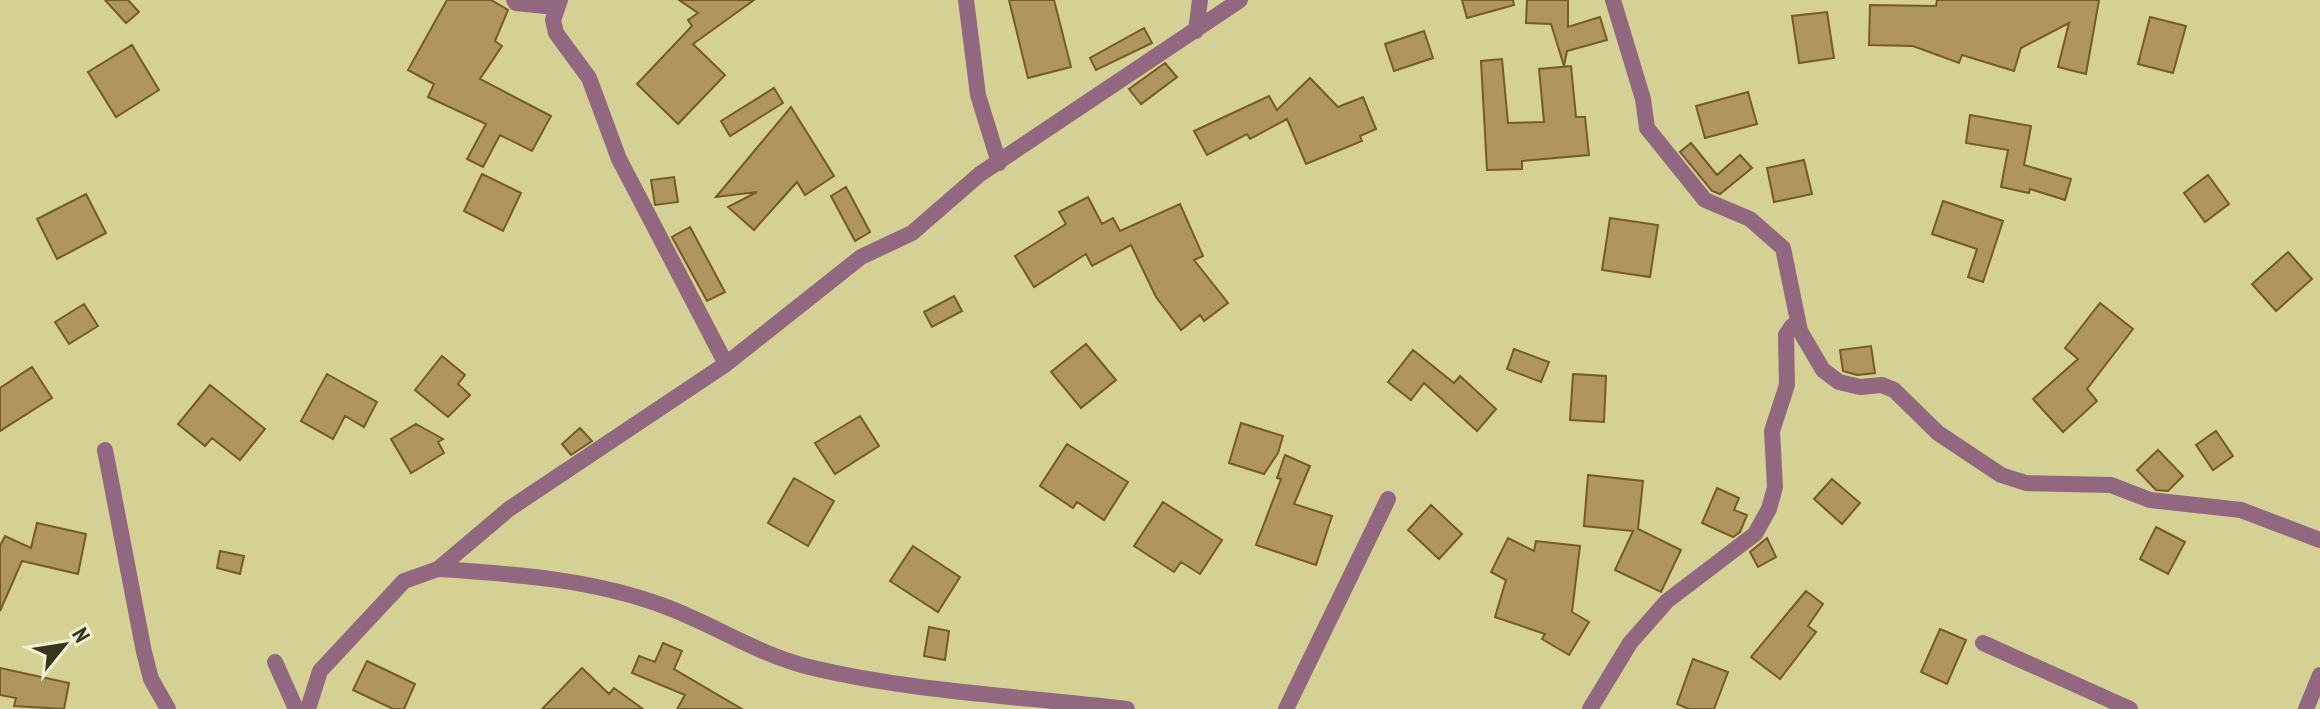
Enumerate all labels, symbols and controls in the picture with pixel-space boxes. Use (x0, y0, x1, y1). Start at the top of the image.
north arrow (24, 605, 104, 685)
text: N (66, 623, 96, 647)

